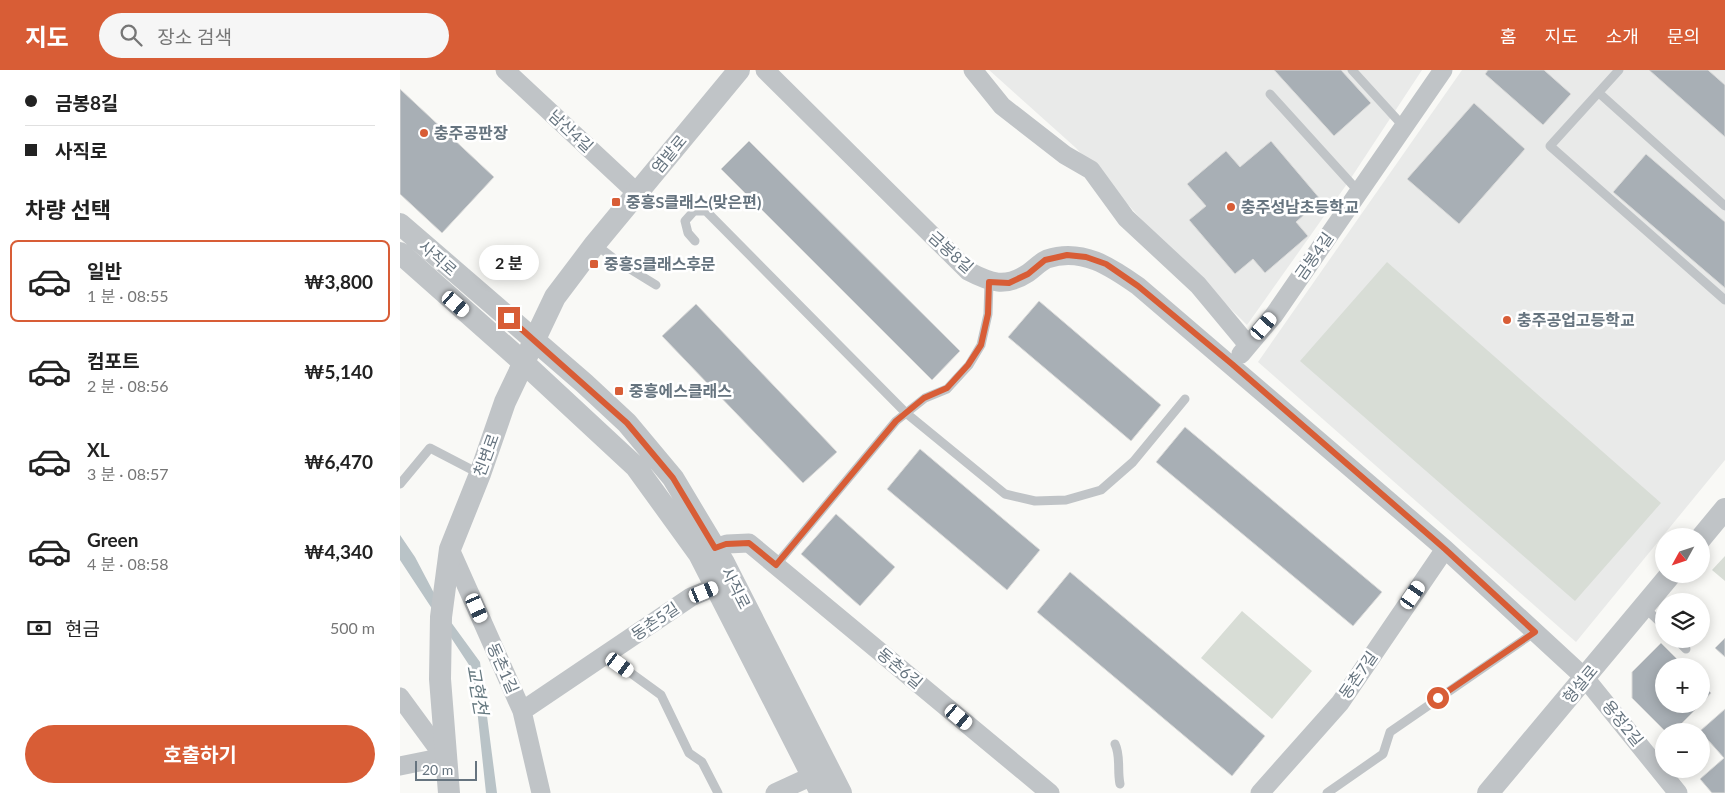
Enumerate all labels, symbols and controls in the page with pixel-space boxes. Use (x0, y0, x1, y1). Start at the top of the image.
search box (99, 13, 449, 58)
icon: search (117, 21, 145, 49)
text: 지도 (25, 22, 69, 51)
text: 장소 검색 (157, 25, 232, 48)
text: 홈 (1500, 25, 1517, 47)
text: 지도 (1545, 25, 1578, 47)
text: 소개 (1606, 25, 1639, 47)
text: 문의 (1667, 25, 1700, 47)
text: 금봉8길 (55, 91, 118, 114)
street label: 남산4길 (545, 105, 597, 156)
place label: 충주공판장 (434, 123, 508, 142)
marker: 충주공판장 (418, 127, 430, 139)
street label: 염밭로 (647, 130, 690, 177)
text: 사직로 (55, 139, 107, 162)
place label: 중흥S클래스(맞은편) (626, 192, 761, 211)
text: 차량 선택 (25, 196, 111, 223)
marker: 중흥S클래스(맞은편) (610, 196, 622, 208)
place label: 충주성남초등학교 (1241, 197, 1359, 216)
marker: 충주성남초등학교 (1225, 201, 1237, 213)
street label: 금봉8길 (925, 227, 978, 277)
street label: 금봉4길 (1290, 228, 1337, 283)
street label: 사직로 (415, 236, 461, 279)
callout: 2 분 (479, 246, 539, 280)
text: 2 분 (495, 253, 523, 272)
place label: 중흥S클래스후문 (604, 254, 716, 273)
marker: 중흥S클래스후문 (588, 258, 600, 270)
icon: car (27, 259, 72, 304)
text: 일반 (87, 259, 122, 282)
text: ₩3,800 (304, 270, 373, 293)
text: 1 분 · 08:55 (87, 286, 169, 305)
car (439, 288, 472, 320)
route end (498, 307, 520, 329)
car (1248, 310, 1279, 342)
place label: 충주공업고등학교 (1517, 310, 1635, 329)
marker: 충주공업고등학교 (1501, 314, 1513, 326)
icon: car (27, 349, 72, 394)
text: 컴포트 (87, 349, 139, 372)
text: ₩5,140 (304, 360, 373, 383)
text: 2 분 · 08:56 (87, 376, 169, 395)
place label: 중흥에스클래스 (629, 381, 732, 400)
marker: 중흥에스클래스 (613, 385, 625, 397)
street label: 천변로 (469, 431, 502, 479)
text: XL (87, 438, 110, 461)
icon: car (27, 439, 72, 484)
text: ₩6,470 (304, 450, 373, 473)
text: 3 분 · 08:57 (87, 464, 169, 483)
text: Green (87, 528, 138, 551)
north arrow (1655, 528, 1710, 582)
map controls (1655, 528, 1710, 778)
icon: car (27, 529, 72, 574)
text: ₩4,340 (304, 540, 373, 563)
text: 4 분 · 08:58 (87, 554, 169, 573)
street label: 사직로 (718, 564, 755, 612)
car (1398, 578, 1427, 612)
car (687, 579, 720, 605)
car (464, 591, 489, 625)
button: layers (1655, 593, 1710, 648)
street label: 동촌5길 (627, 598, 682, 643)
icon: cash (25, 614, 53, 642)
text: 현금 (65, 617, 100, 640)
text: 500 m (330, 618, 375, 637)
street label: 동촌1길 (484, 640, 523, 696)
street label: 동촌6길 (874, 643, 927, 692)
street label: 동촌7길 (1334, 647, 1381, 702)
car (603, 650, 636, 680)
button: + (1655, 658, 1710, 713)
street label: 형설로 (1558, 660, 1601, 707)
water label: 교현천 (463, 663, 494, 719)
route start (1427, 687, 1449, 709)
street label: 용정2길 (1599, 696, 1648, 749)
car (942, 702, 975, 732)
button: − (1655, 723, 1710, 778)
button: 호출하기 (25, 725, 375, 783)
scale bar (415, 758, 478, 781)
text: 20 m (422, 761, 453, 778)

